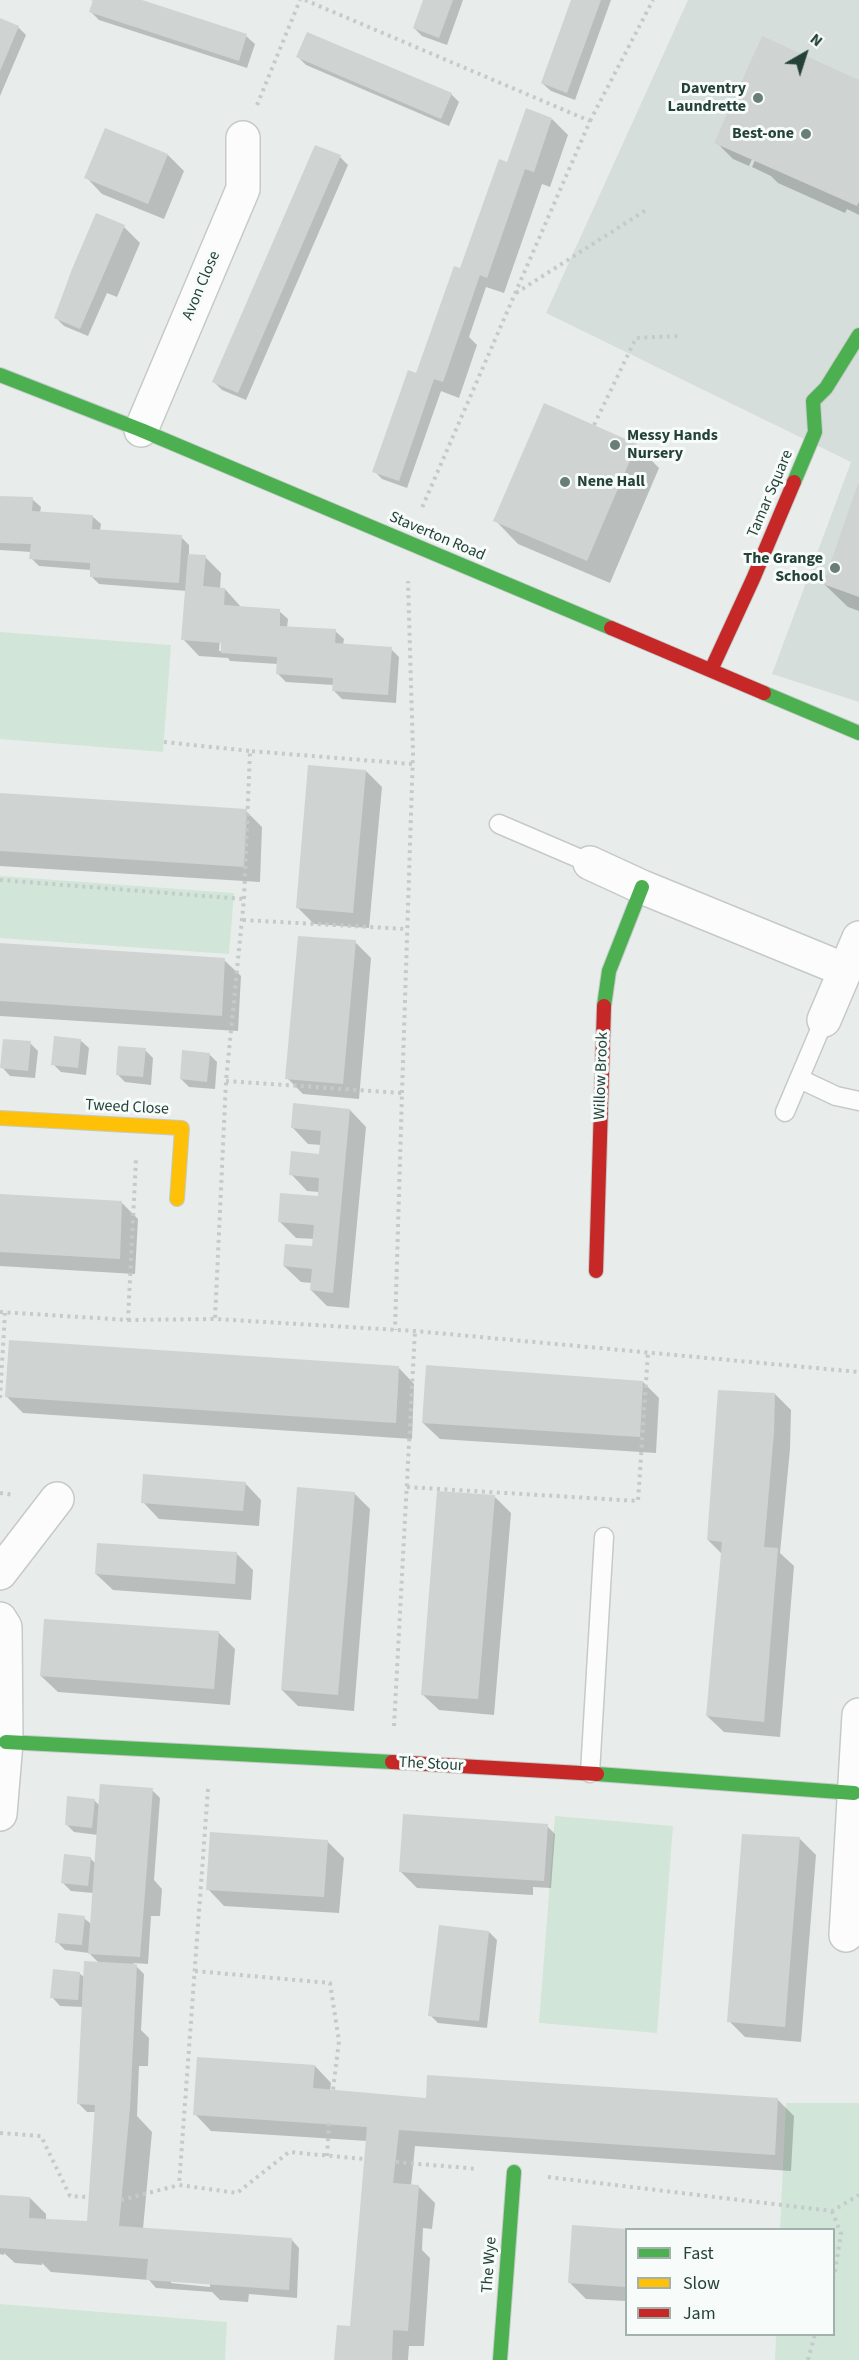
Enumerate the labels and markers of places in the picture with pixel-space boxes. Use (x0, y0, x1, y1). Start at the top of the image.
place label: Daventry Laundrette (668, 79, 746, 117)
marker: Daventry Laundrette (751, 91, 765, 105)
place label: Best-one (732, 124, 794, 144)
marker: Best-one (799, 127, 813, 141)
place label: Messy Hands Nursery (627, 426, 718, 464)
marker: Messy Hands Nursery (608, 438, 622, 452)
place label: Nene Hall (577, 472, 645, 492)
marker: Nene Hall (558, 475, 572, 489)
place label: The Grange School (743, 549, 823, 587)
marker: The Grange School (828, 561, 842, 575)

